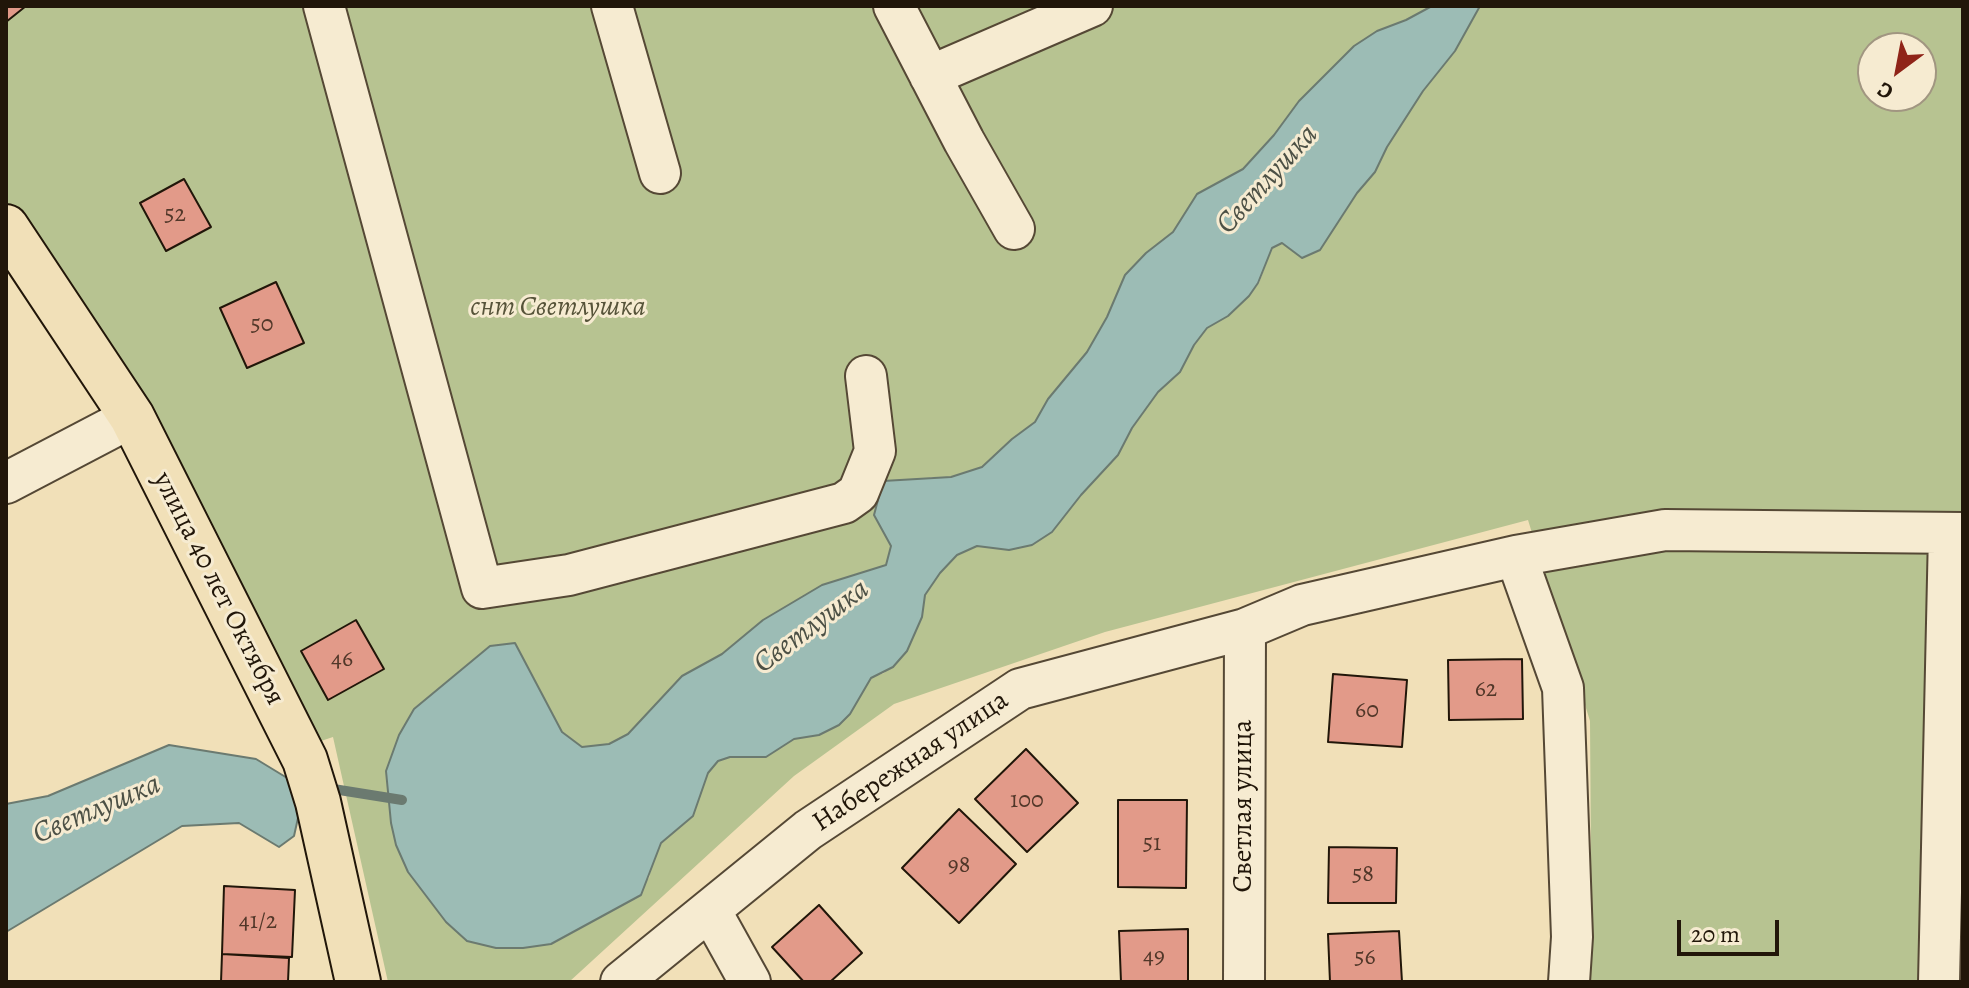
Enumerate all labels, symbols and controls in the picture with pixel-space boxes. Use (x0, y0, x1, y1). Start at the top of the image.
north arrow (1857, 32, 1937, 112)
text: С (1872, 74, 1899, 107)
water label: Светлушка (1209, 118, 1327, 242)
house number: 52 (164, 201, 186, 229)
park label: снт Светлушка (470, 291, 646, 325)
house number: 50 (250, 311, 274, 339)
street label: улица 40 лет Октября (145, 467, 291, 711)
water label: Светлушка (747, 572, 877, 682)
house number: 46 (331, 646, 353, 674)
house number: 62 (1475, 676, 1497, 704)
street label: Набережная улица (807, 684, 1015, 840)
house number: 60 (1355, 697, 1379, 725)
street label: Светлая улица (1227, 720, 1261, 892)
water label: Светлушка (28, 767, 166, 853)
house number: 100 (1010, 787, 1044, 815)
house number: 51 (1143, 830, 1161, 858)
house number: 98 (948, 852, 970, 880)
house number: 58 (1352, 861, 1374, 889)
scale bar (1681, 904, 1783, 954)
house number: 41/2 (239, 908, 277, 936)
text: 20 m (1691, 918, 1740, 950)
house number: 49 (1143, 943, 1165, 971)
house number: 56 (1354, 944, 1376, 972)

